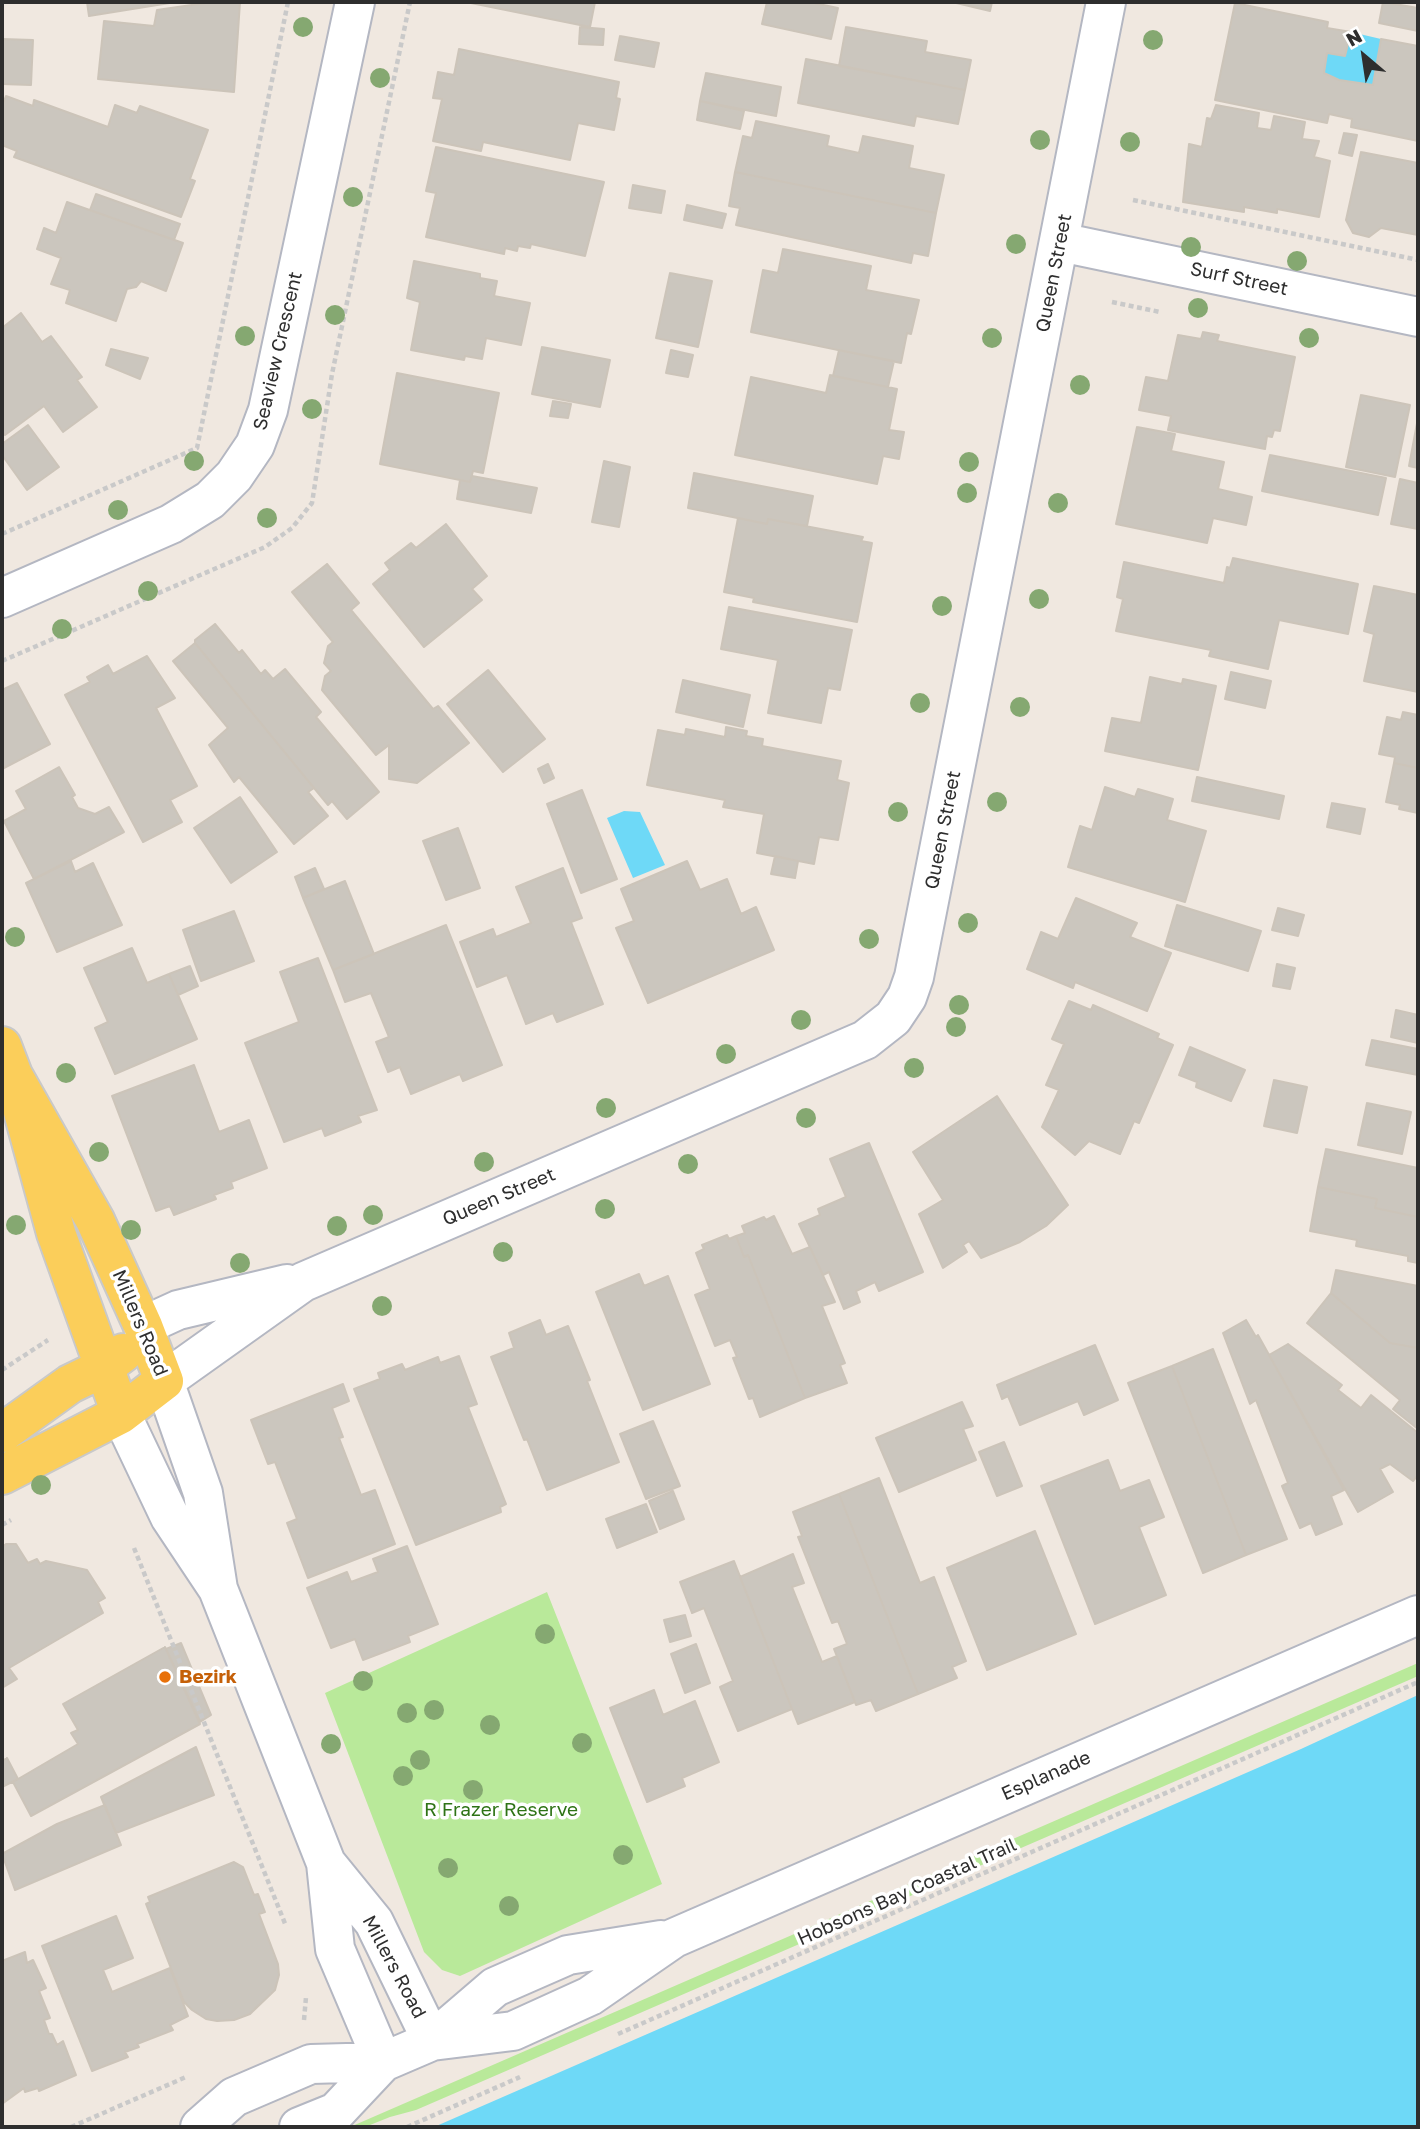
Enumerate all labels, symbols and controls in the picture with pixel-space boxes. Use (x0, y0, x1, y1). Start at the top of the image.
north arrow (1329, 21, 1399, 91)
text: N (1342, 24, 1365, 51)
street label: Queen Street (1031, 212, 1077, 334)
street label: Surf Street (1188, 258, 1290, 300)
street label: Seaview Crescent (249, 270, 307, 432)
street label: Queen Street (920, 769, 966, 891)
street label: Queen Street (439, 1163, 559, 1231)
street label: Millers Road (107, 1266, 173, 1380)
place label: Bezirk (179, 1666, 237, 1688)
marker: Bezirk (157, 1669, 173, 1685)
street label: Esplanade (998, 1746, 1094, 1806)
park label: R Frazer Reserve (424, 1799, 578, 1821)
street label: Hobsons Bay Coastal Trail (794, 1833, 1020, 1951)
street label: Millers Road (357, 1912, 431, 2022)

